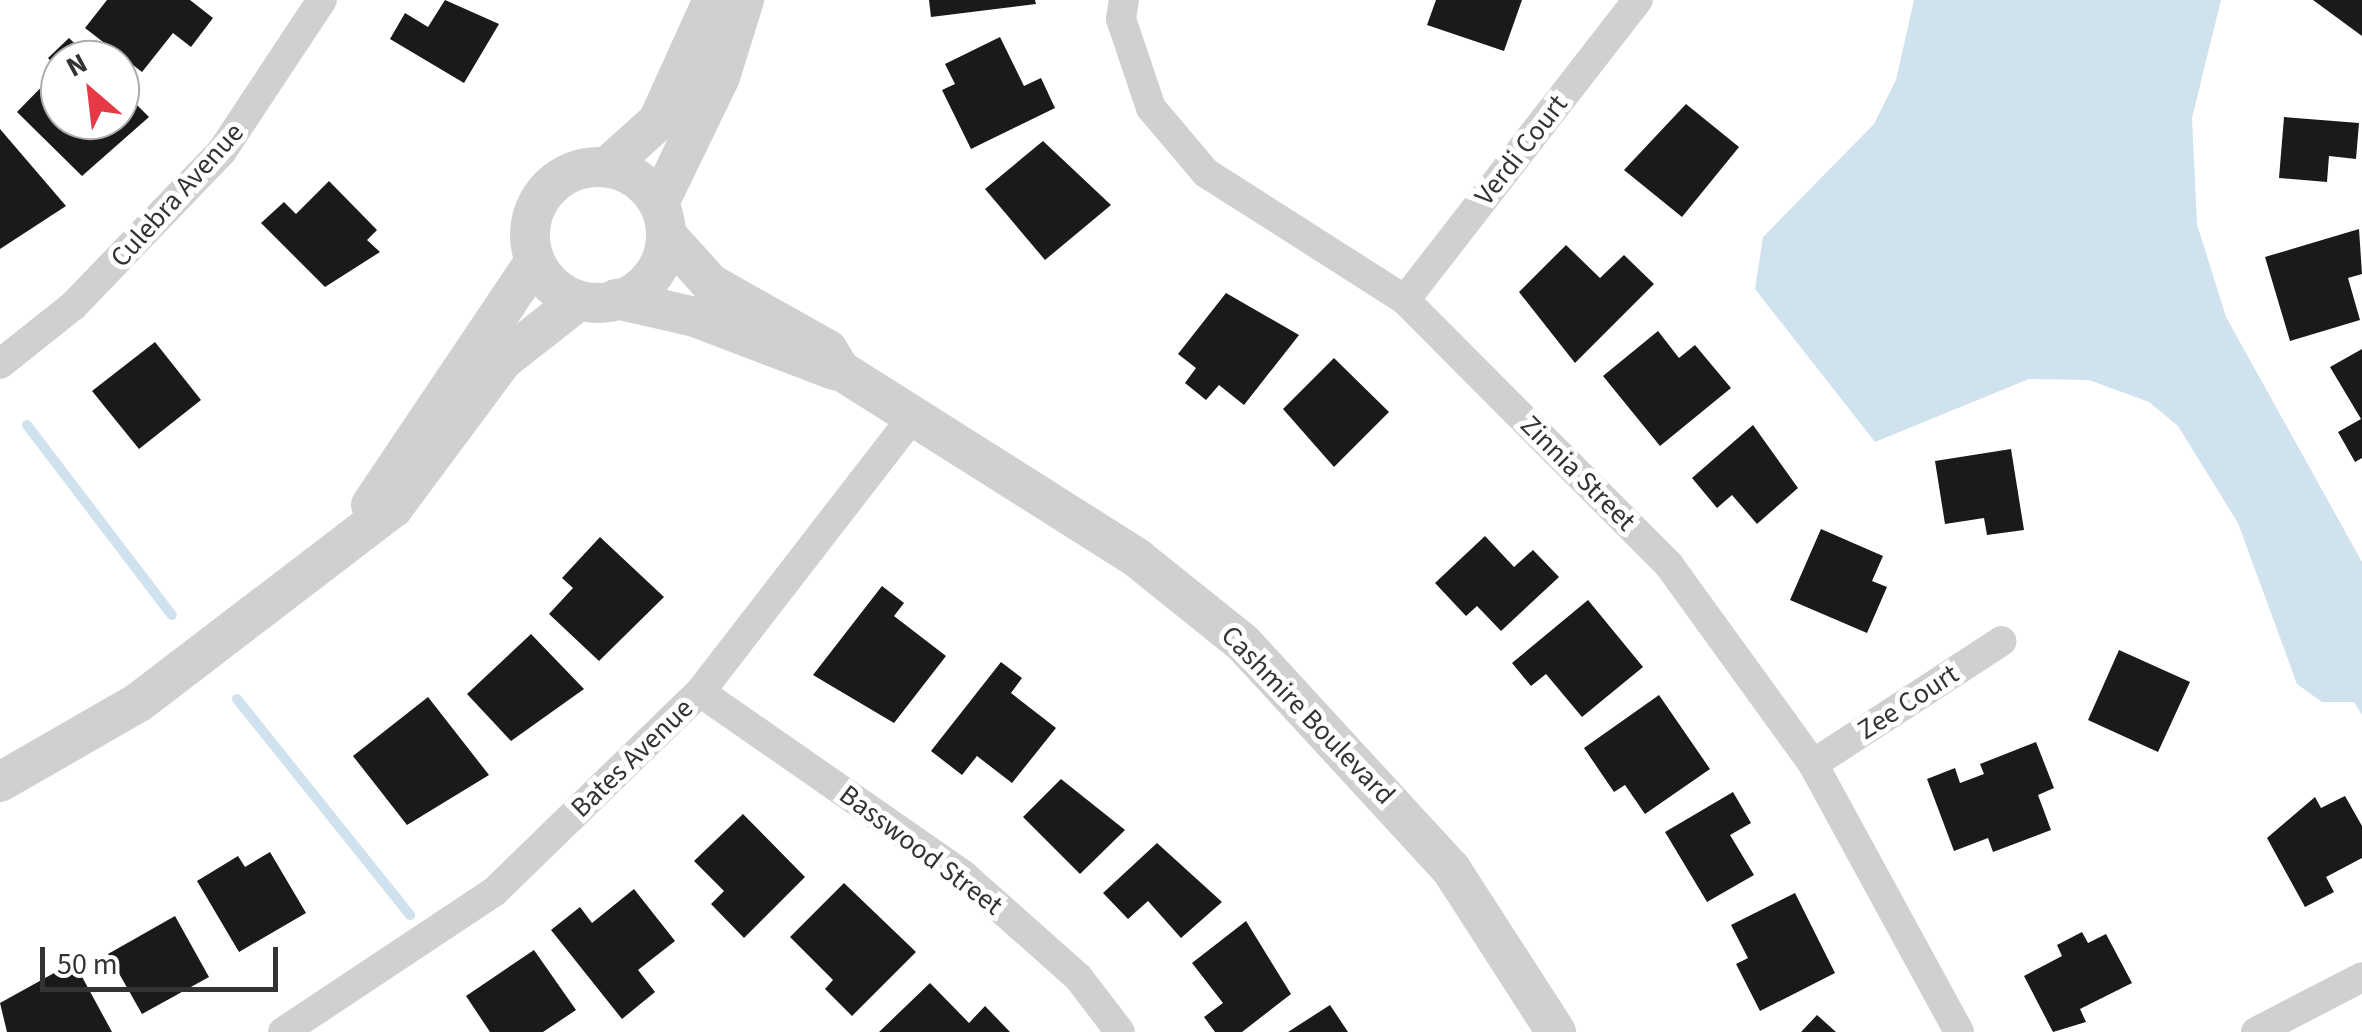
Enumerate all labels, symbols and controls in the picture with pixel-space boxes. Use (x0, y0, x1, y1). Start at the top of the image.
north arrow (40, 40, 140, 140)
text: N (59, 43, 94, 87)
street label: Verdi Court (1467, 88, 1575, 212)
street label: Culebra Avenue (103, 116, 251, 274)
street label: Zinnia Street (1513, 408, 1643, 538)
street label: Cashmire Boulevard (1214, 619, 1402, 811)
street label: Zee Court (1851, 657, 1965, 747)
street label: Bates Avenue (564, 691, 700, 825)
street label: Basswood Street (833, 778, 1009, 922)
scale bar (45, 927, 282, 989)
text: 50 m (57, 943, 118, 986)

